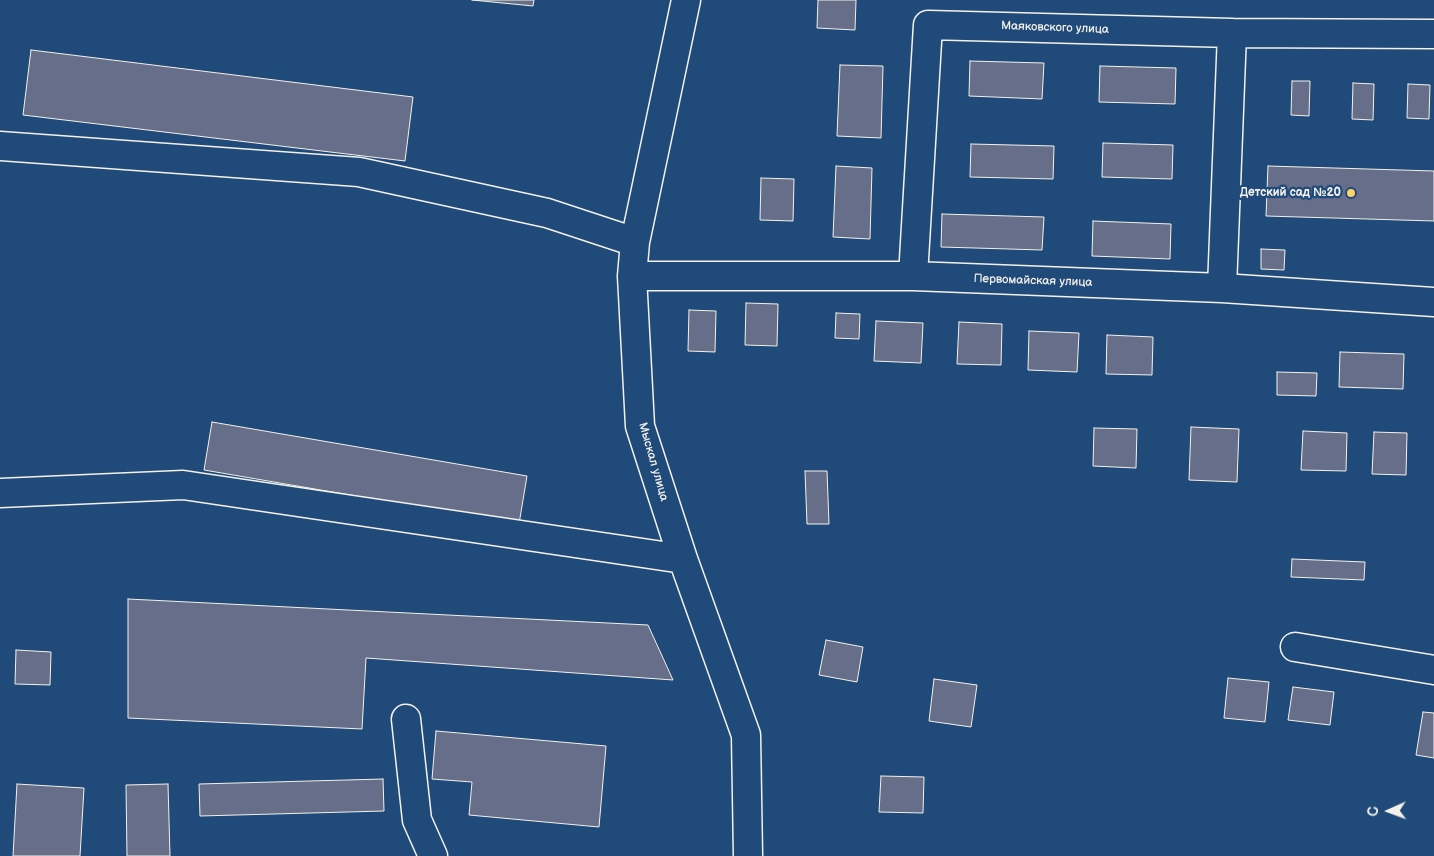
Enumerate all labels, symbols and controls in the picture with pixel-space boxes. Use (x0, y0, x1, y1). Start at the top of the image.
street label: Маяковского улица (1001, 19, 1109, 37)
place label: Детский сад №20 (1240, 186, 1341, 200)
marker: Детский сад №20 (1345, 187, 1357, 199)
street label: Первомайская улица (973, 272, 1093, 290)
street label: Мыскал улица (635, 421, 671, 503)
north arrow (1364, 786, 1414, 836)
text: С (1365, 806, 1382, 817)

